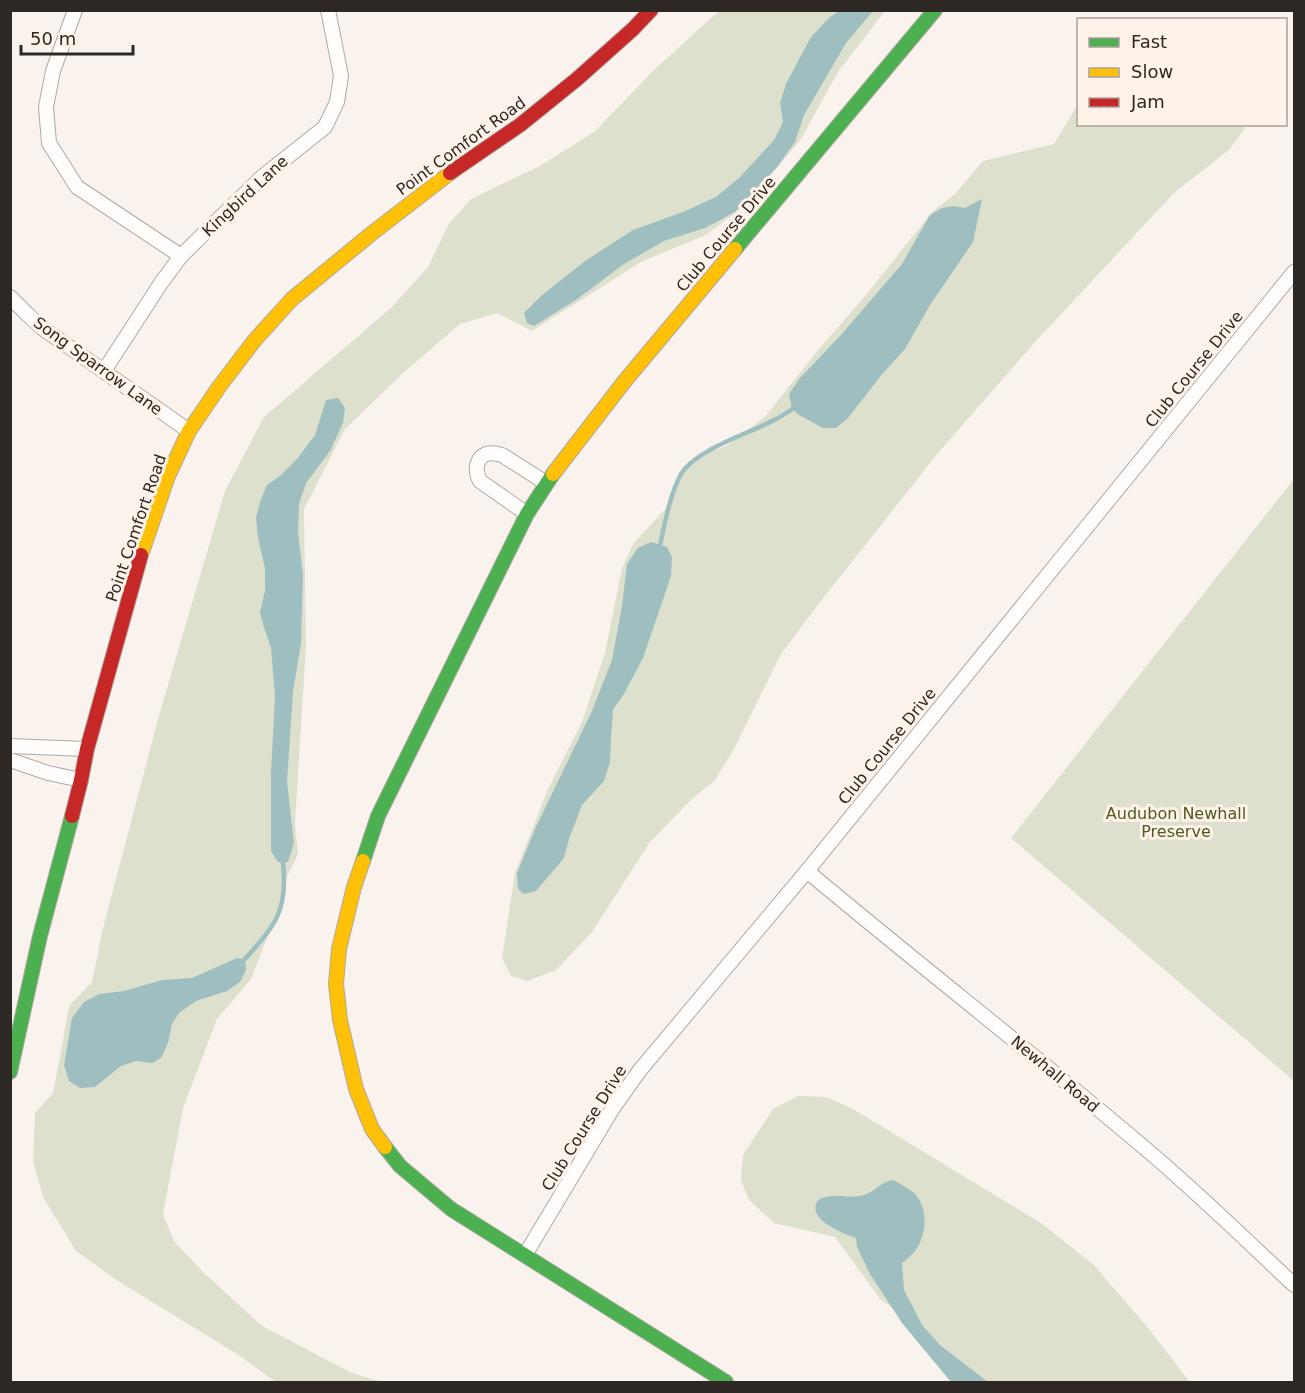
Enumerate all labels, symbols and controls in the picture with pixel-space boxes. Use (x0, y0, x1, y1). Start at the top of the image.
scale bar (21, 18, 134, 56)
legend (1077, 18, 1287, 126)
text: 50 m (30, 28, 76, 49)
text: Fast (1131, 31, 1167, 52)
text: Slow (1131, 61, 1173, 82)
text: Jam (1130, 91, 1165, 112)
street label: Point Comfort Road (393, 93, 529, 199)
street label: Kingbird Lane (198, 152, 292, 240)
street label: Club Course Drive (672, 173, 780, 295)
street label: Club Course Drive (1141, 307, 1247, 431)
street label: Song Sparrow Lane (30, 313, 166, 419)
street label: Point Comfort Road (102, 452, 170, 604)
street label: Club Course Drive (834, 684, 940, 808)
park label: Audubon Newhall Preserve (1106, 804, 1246, 841)
street label: Newhall Road (1007, 1032, 1103, 1116)
street label: Club Course Drive (538, 1062, 630, 1194)

